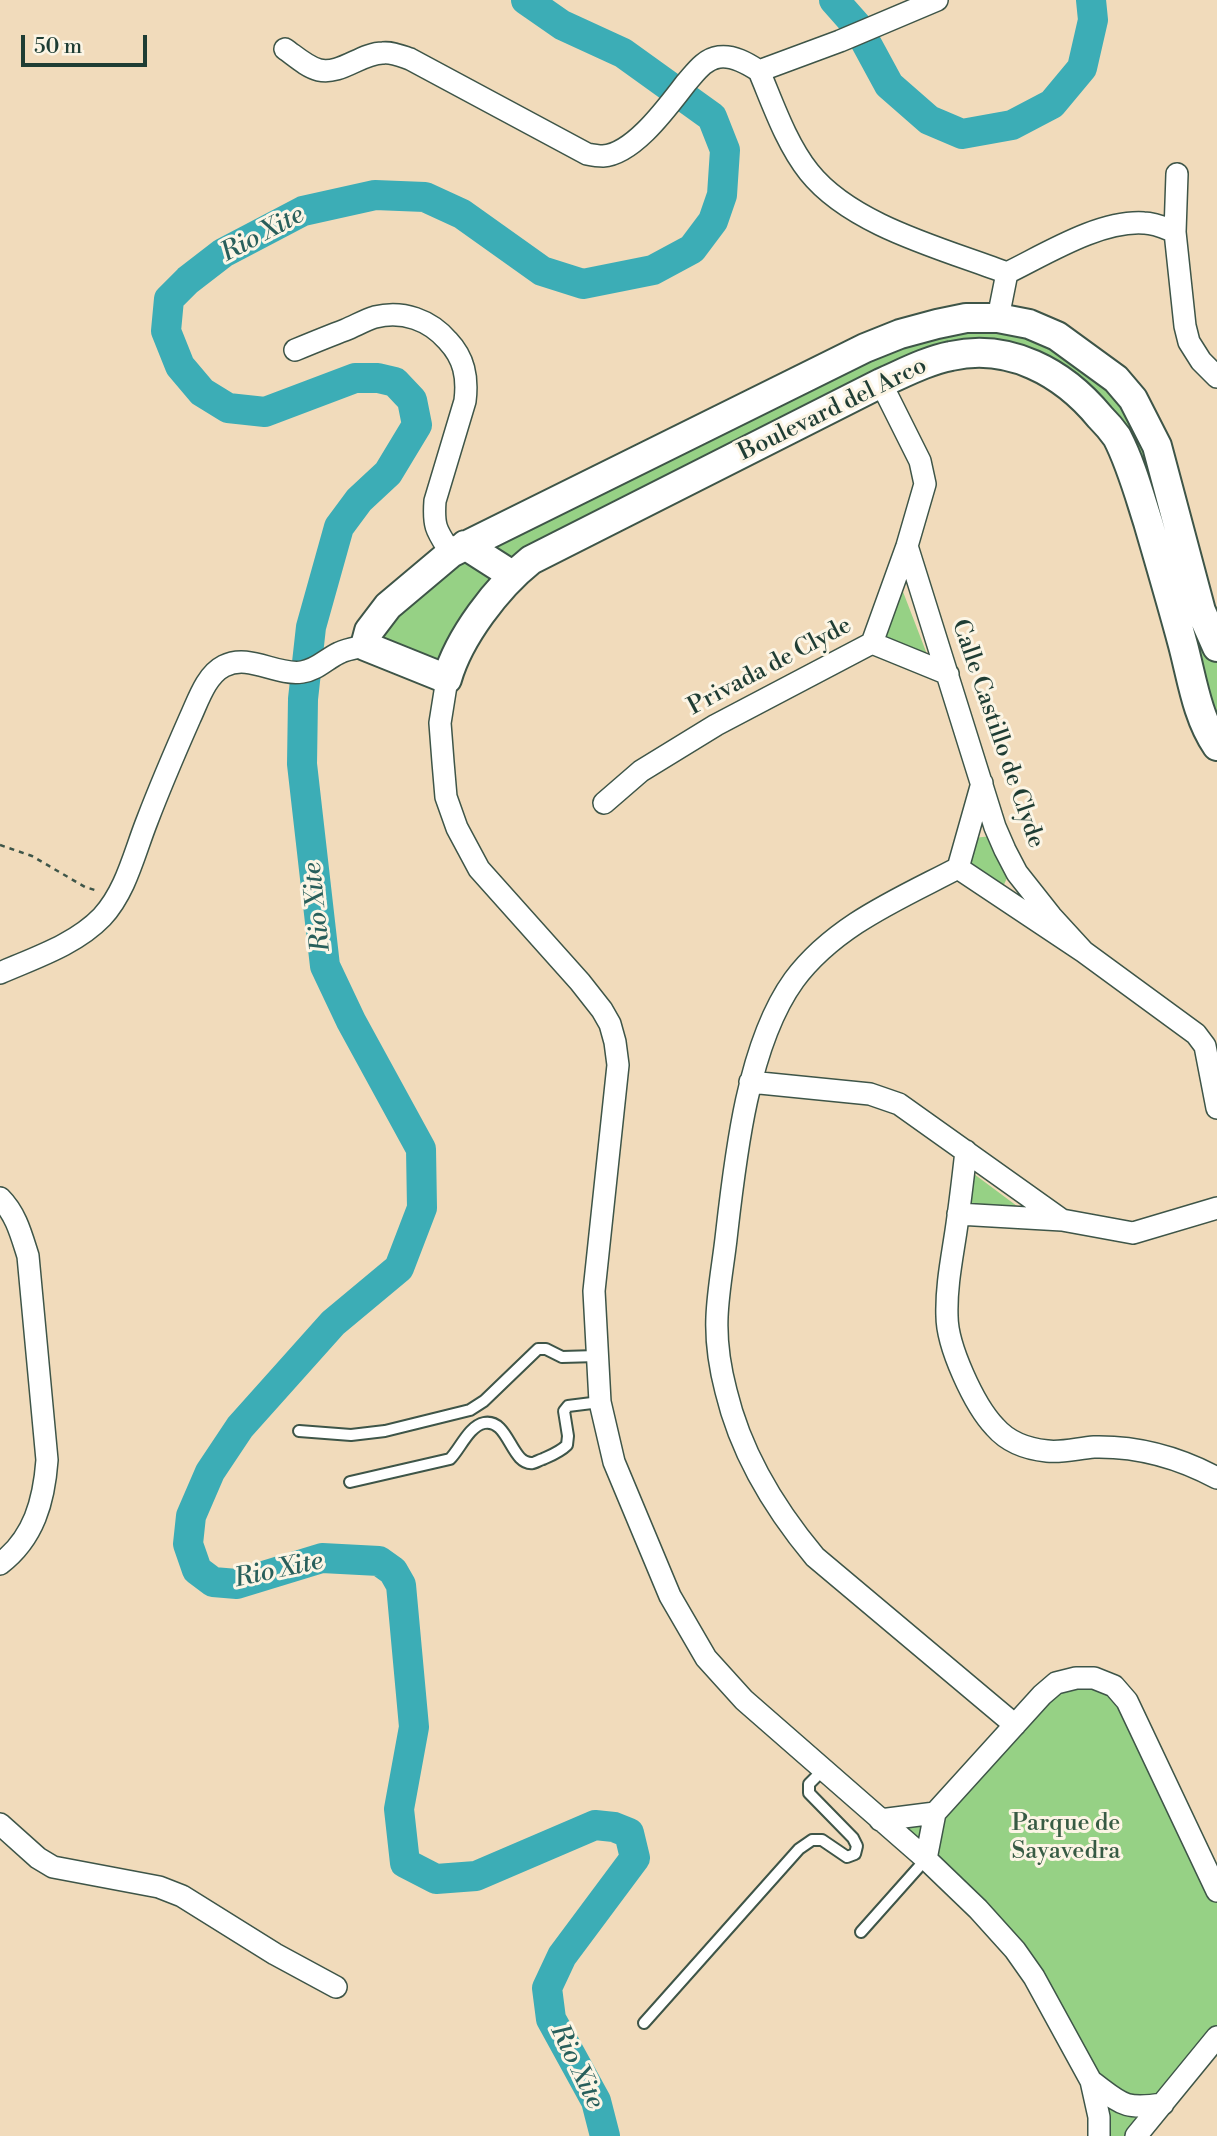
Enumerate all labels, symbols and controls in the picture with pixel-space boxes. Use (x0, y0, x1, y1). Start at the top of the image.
scale bar (24, 21, 150, 65)
text: 50 m (34, 34, 82, 60)
water label: Rio Xite (216, 200, 310, 270)
street label: Boulevard del Arco (734, 352, 932, 468)
street label: Privada de Clyde (683, 612, 857, 722)
street label: Calle Castillo de Clyde (944, 616, 1050, 852)
water label: Rio Xite (298, 861, 338, 953)
water label: Rio Xite (232, 1546, 326, 1596)
park label: Parque de Sayavedra (1012, 1810, 1120, 1866)
water label: Rio Xite (542, 2020, 610, 2114)

